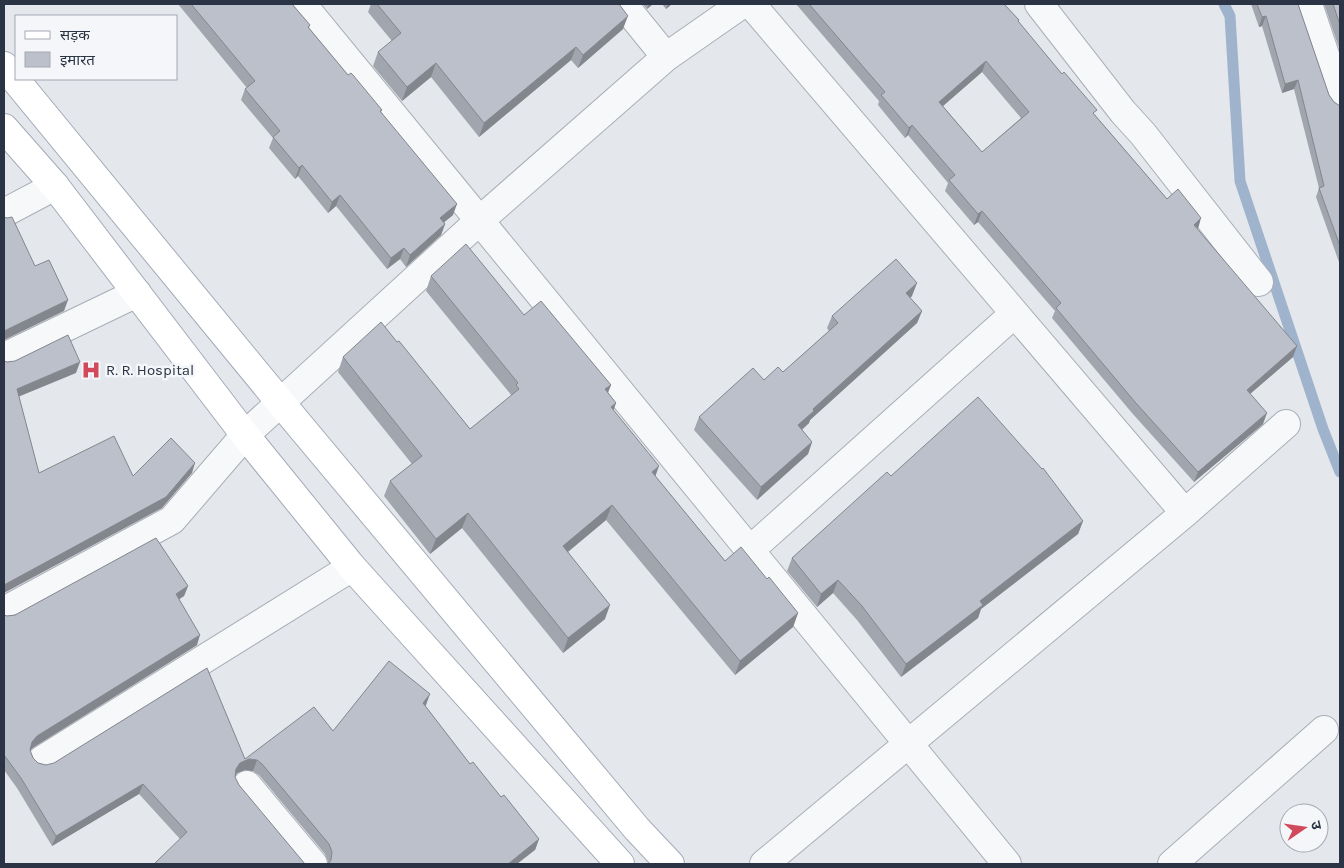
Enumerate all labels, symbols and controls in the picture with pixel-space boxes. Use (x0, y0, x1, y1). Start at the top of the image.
legend (15, 15, 178, 80)
text: सड़क (60, 26, 90, 44)
text: इमारत (60, 51, 95, 69)
hospital icon: R. R. Hospital (80, 359, 102, 381)
place label: R. R. Hospital (106, 361, 194, 379)
north arrow (1279, 803, 1329, 853)
text: उ (1307, 819, 1326, 832)

